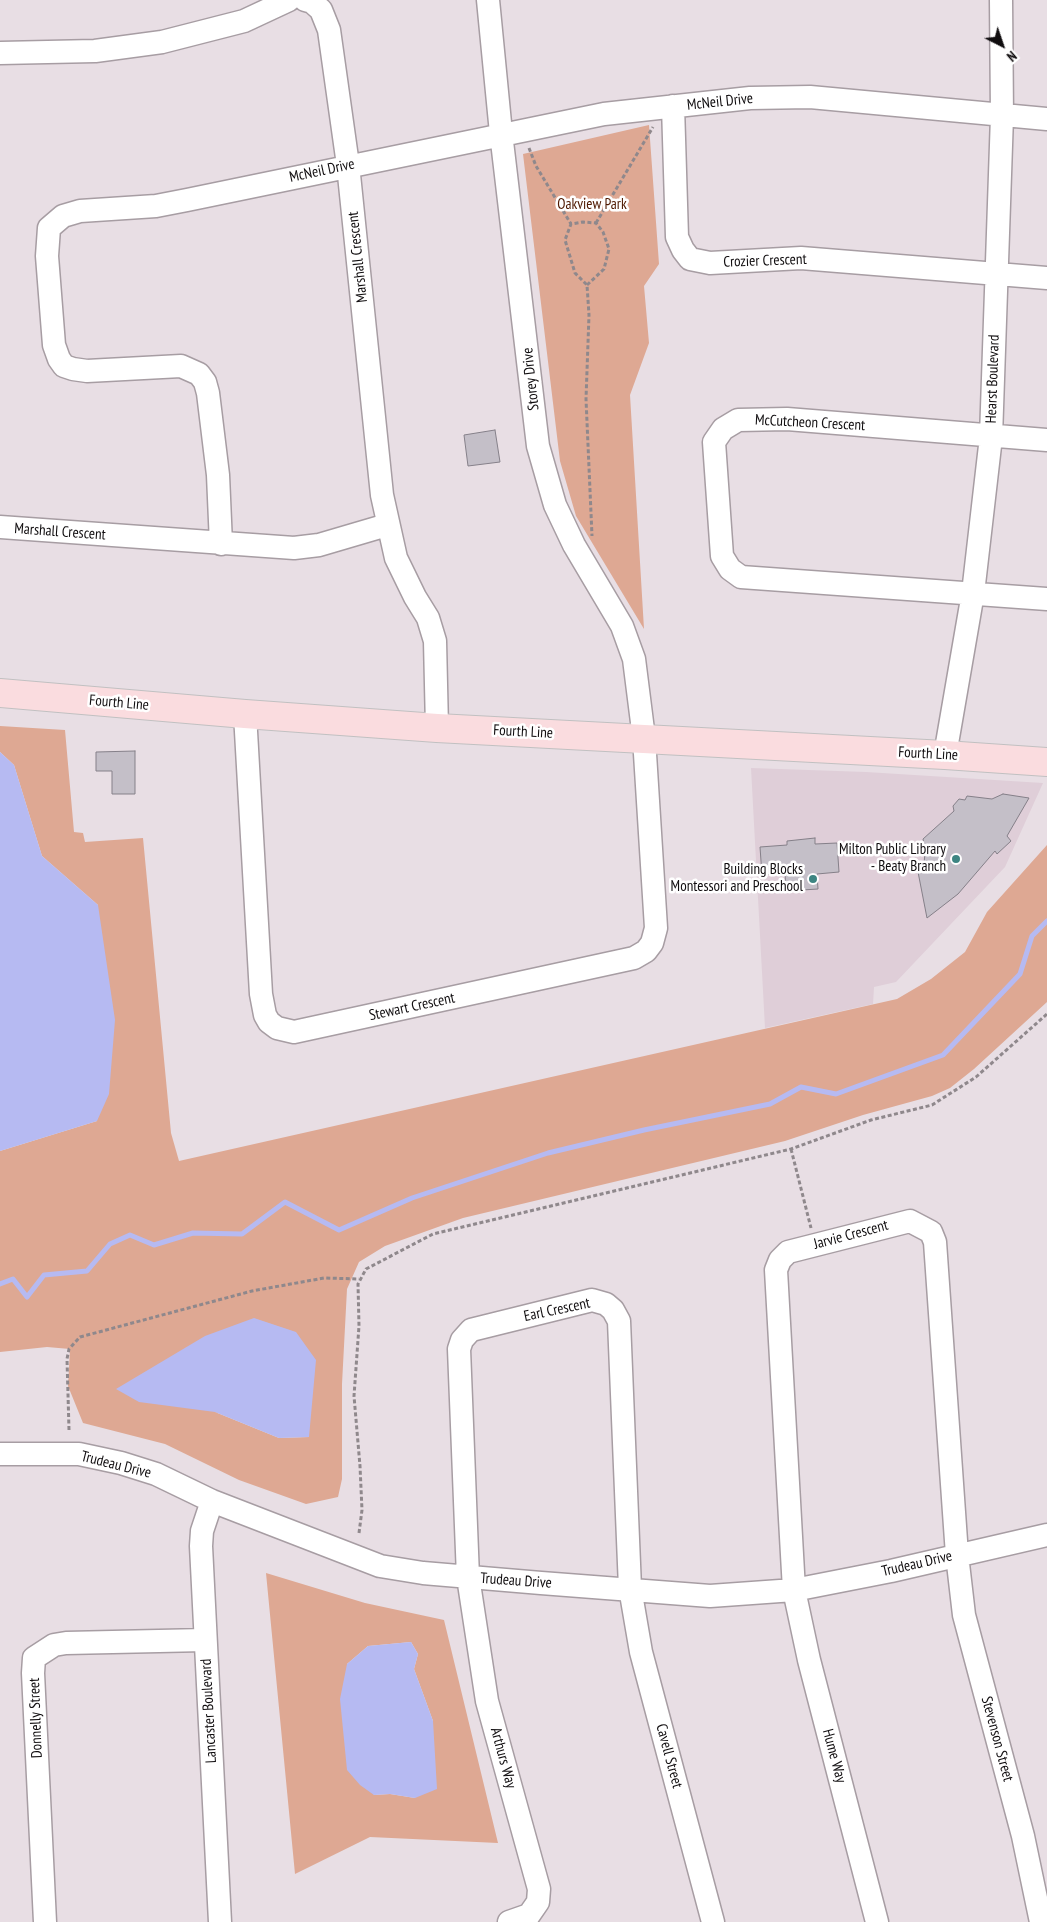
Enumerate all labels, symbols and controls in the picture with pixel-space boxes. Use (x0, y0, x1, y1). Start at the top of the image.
north arrow (977, 20, 1027, 70)
text: N (1003, 47, 1021, 66)
street label: McNeil Drive (686, 90, 754, 114)
street label: McNeil Drive (288, 155, 356, 187)
park label: Oakview Park (557, 196, 627, 214)
street label: Marshall Crescent (344, 211, 372, 303)
street label: Crozier Crescent (723, 251, 807, 271)
street label: Hearst Boulevard (982, 334, 1004, 424)
street label: Storey Drive (519, 347, 543, 411)
street label: McCutcheon Crescent (754, 411, 866, 435)
street label: Marshall Crescent (14, 520, 106, 544)
street label: Fourth Line (88, 691, 150, 715)
street label: Fourth Line (493, 721, 553, 743)
street label: Fourth Line (898, 743, 958, 765)
place label: Milton Public Library - Beaty Branch (839, 841, 946, 876)
marker: Milton Public Library - Beaty Branch (950, 853, 962, 865)
place label: Building Blocks Montessori and Preschool (671, 861, 803, 896)
marker: Building Blocks Montessori and Preschool (807, 873, 819, 885)
street label: Stewart Crescent (367, 989, 457, 1025)
street label: Jarvie Crescent (812, 1216, 890, 1254)
street label: Earl Crescent (522, 1294, 592, 1326)
street label: Trudeau Drive (79, 1448, 153, 1482)
street label: Trudeau Drive (880, 1547, 954, 1581)
street label: Trudeau Drive (480, 1570, 552, 1592)
street label: Lancaster Boulevard (197, 1658, 221, 1764)
street label: Donnelly Street (26, 1677, 46, 1759)
street label: Stevenson Street (977, 1694, 1017, 1784)
street label: Cavell Street (652, 1722, 686, 1790)
street label: Arthurs Way (486, 1726, 520, 1790)
street label: Hume Way (818, 1727, 850, 1785)

